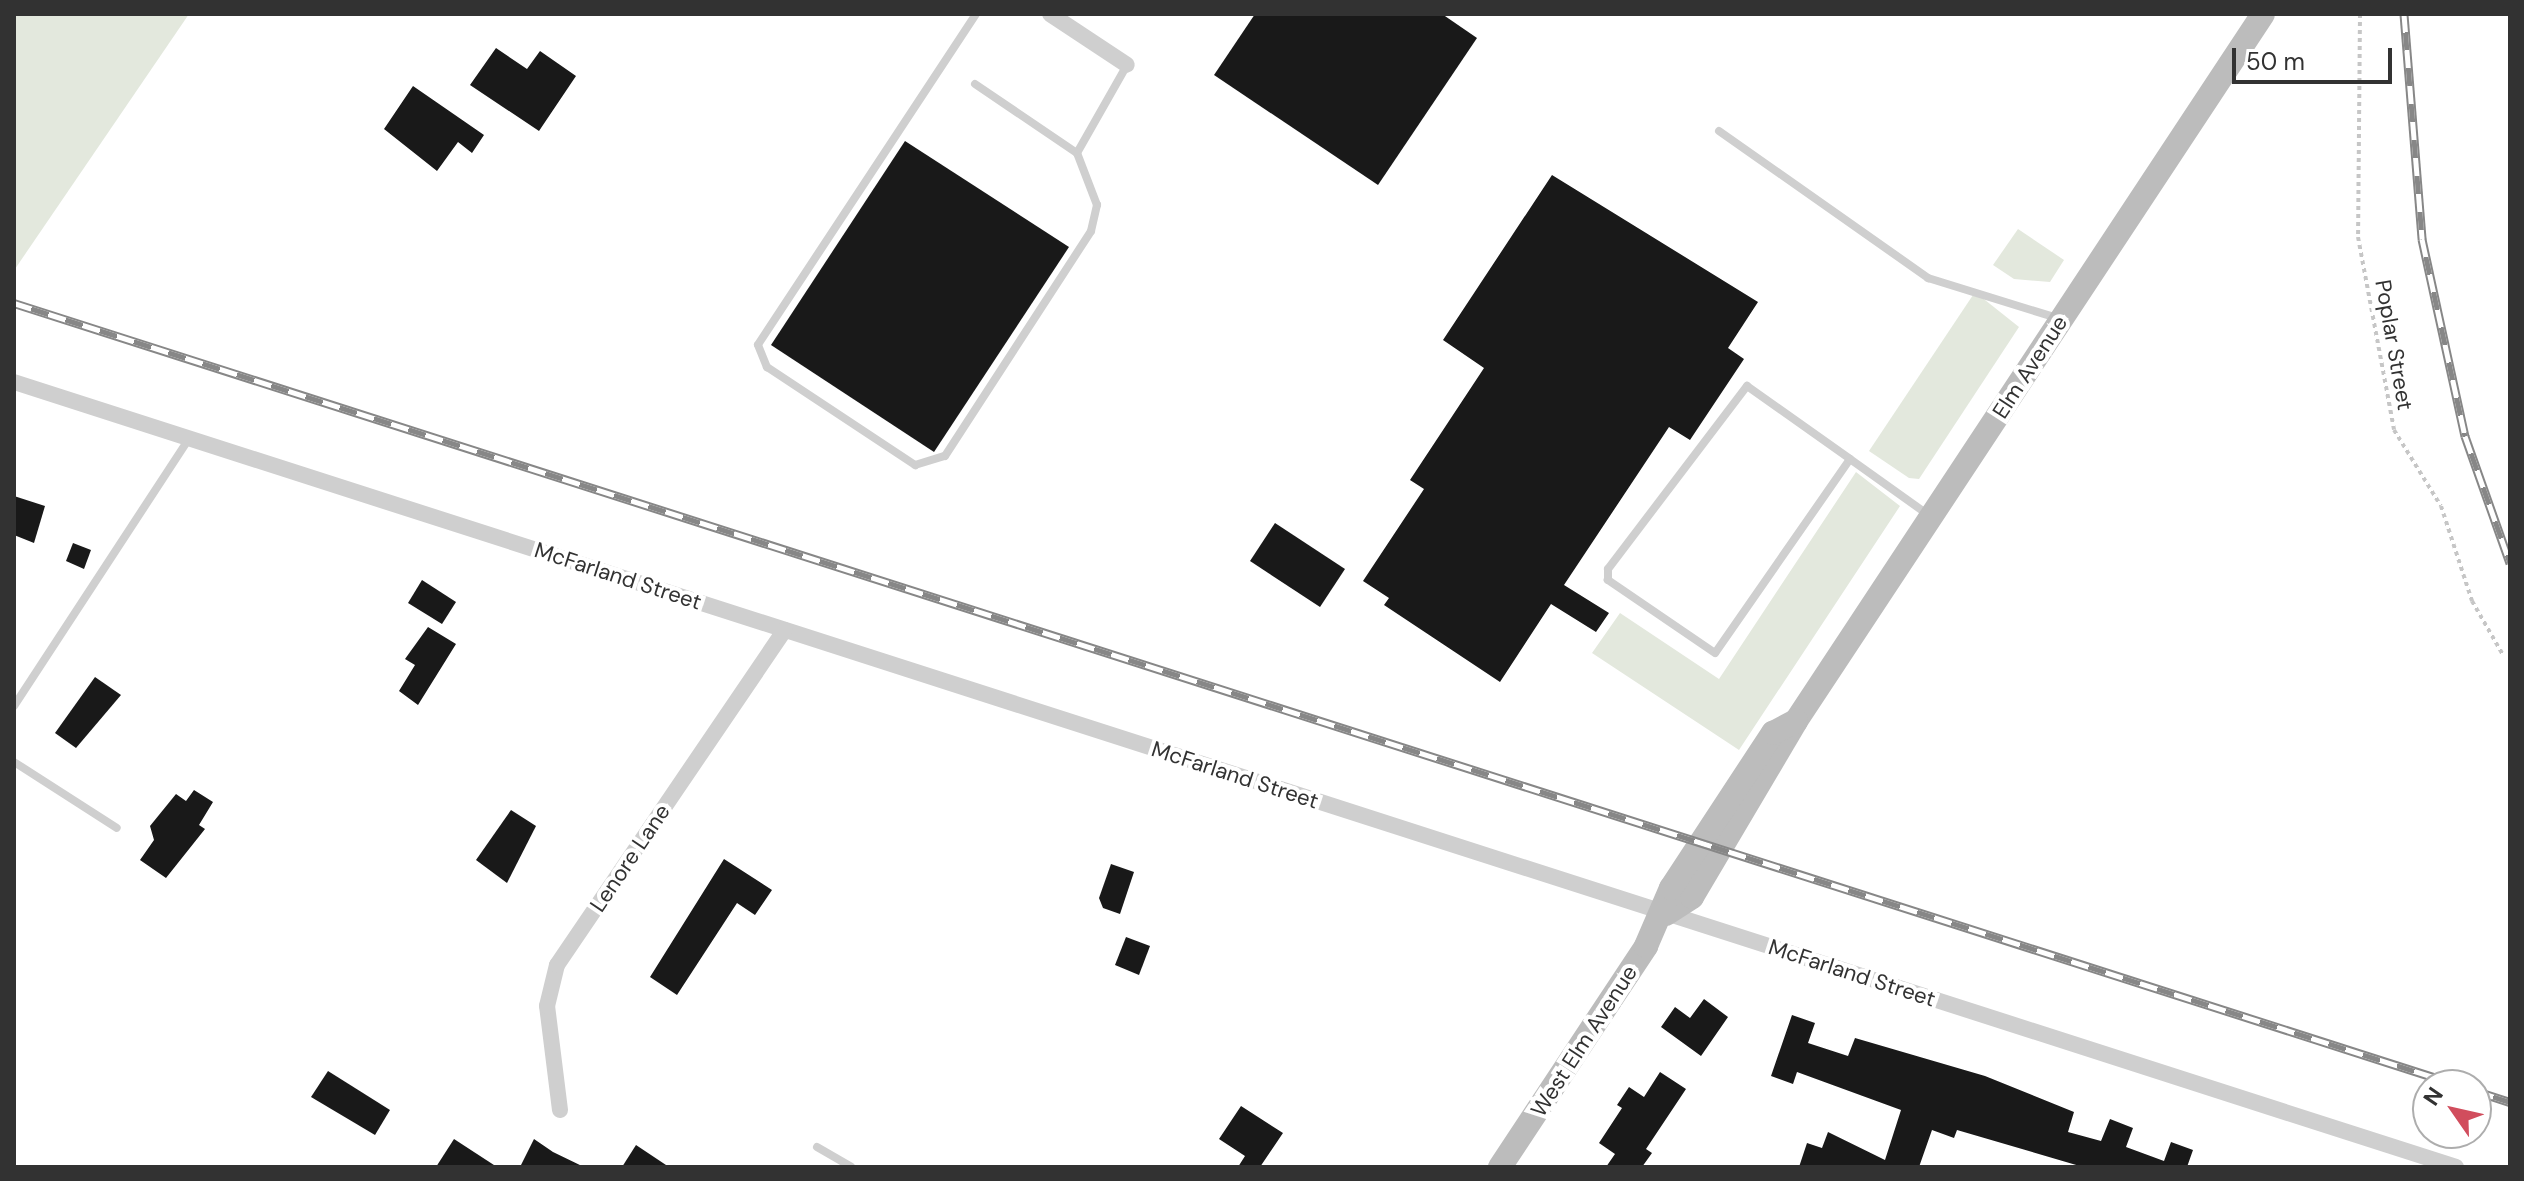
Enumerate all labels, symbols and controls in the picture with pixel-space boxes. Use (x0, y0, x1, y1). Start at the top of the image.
scale bar (2236, 32, 2396, 82)
text: 50 m (2246, 46, 2305, 77)
street label: Poplar Street (2370, 278, 2418, 412)
street label: Elm Avenue (1987, 311, 2073, 423)
street label: McFarland Street (531, 537, 705, 615)
street label: McFarland Street (1148, 736, 1322, 814)
street label: Lenore Lane (584, 799, 676, 917)
street label: McFarland Street (1765, 934, 1939, 1012)
street label: West Elm Avenue (1525, 960, 1643, 1122)
north arrow (2412, 1069, 2492, 1149)
text: N (2417, 1082, 2450, 1111)

